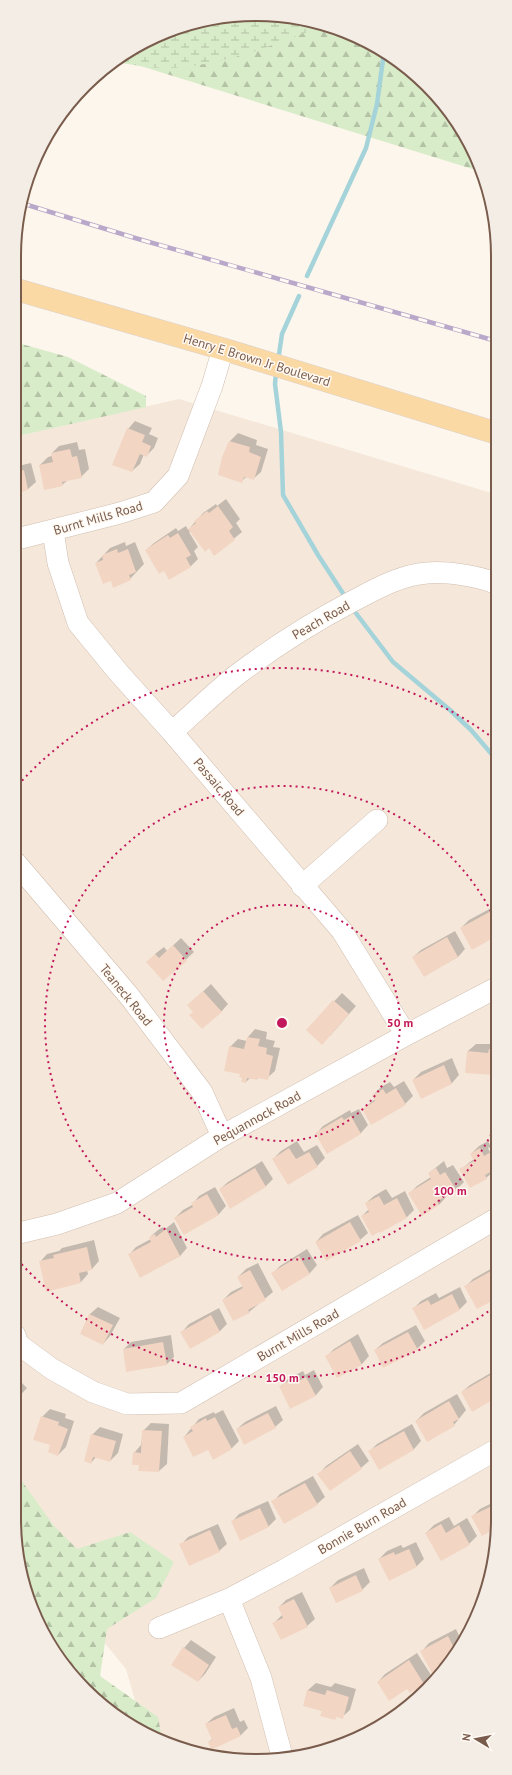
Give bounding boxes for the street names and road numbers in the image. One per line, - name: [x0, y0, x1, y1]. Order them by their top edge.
- street label: Henry E Brown Jr Boulevard: [181, 330, 333, 390]
- street label: Burnt Mills Road: [52, 497, 144, 539]
- street label: Peach Road: [289, 597, 353, 643]
- street label: Passaic Road: [190, 754, 248, 820]
- street label: Teaneck Road: [96, 961, 156, 1029]
- street label: Pequannock Road: [210, 1087, 304, 1149]
- street label: Burnt Mills Road: [254, 1305, 342, 1365]
- street label: Bonnie Burn Road: [315, 1494, 409, 1558]

